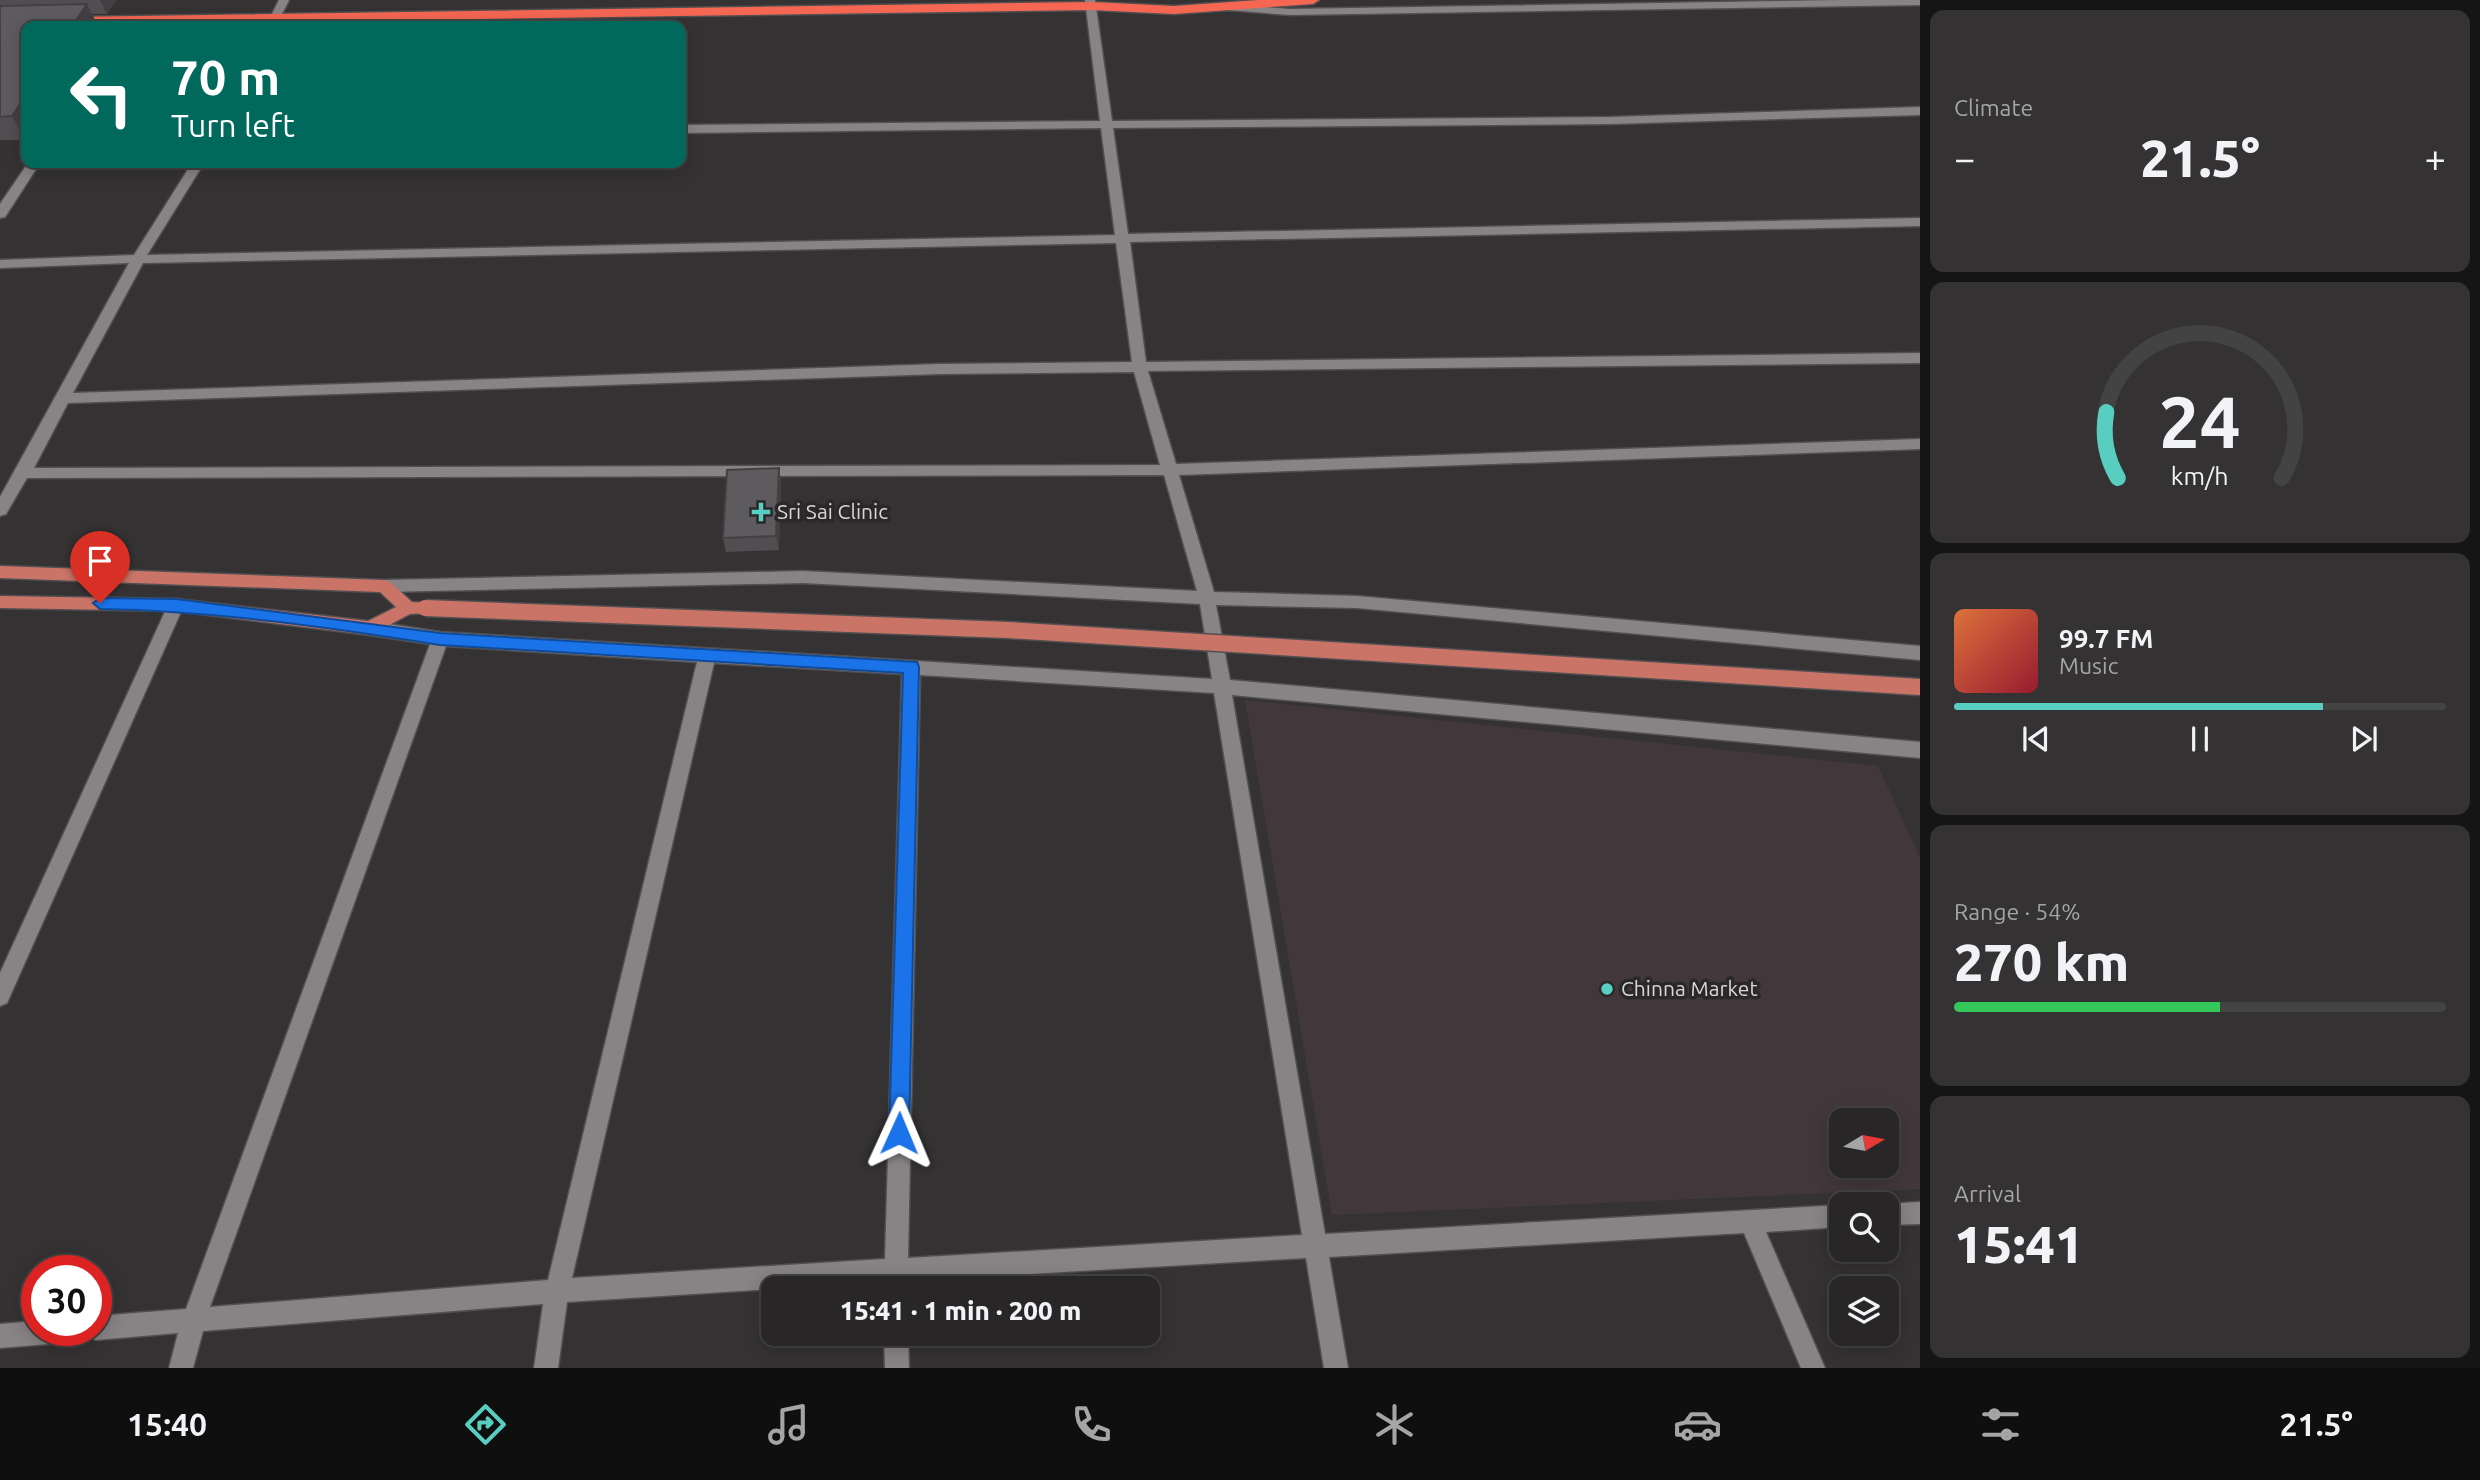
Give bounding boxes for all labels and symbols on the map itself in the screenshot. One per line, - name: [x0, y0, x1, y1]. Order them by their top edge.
- place label: Sri Sai Clinic: [777, 499, 888, 523]
- marker: Sri Sai Clinic: [751, 502, 771, 522]
- pin: [70, 531, 130, 603]
- place label: Chinna Market: [1621, 976, 1758, 1000]
- marker: Chinna Market: [1599, 981, 1615, 997]
- position arrow: [862, 1096, 936, 1170]
- north arrow: [1829, 1108, 1899, 1178]
- speed limit sign: 30: [21, 1255, 112, 1346]

